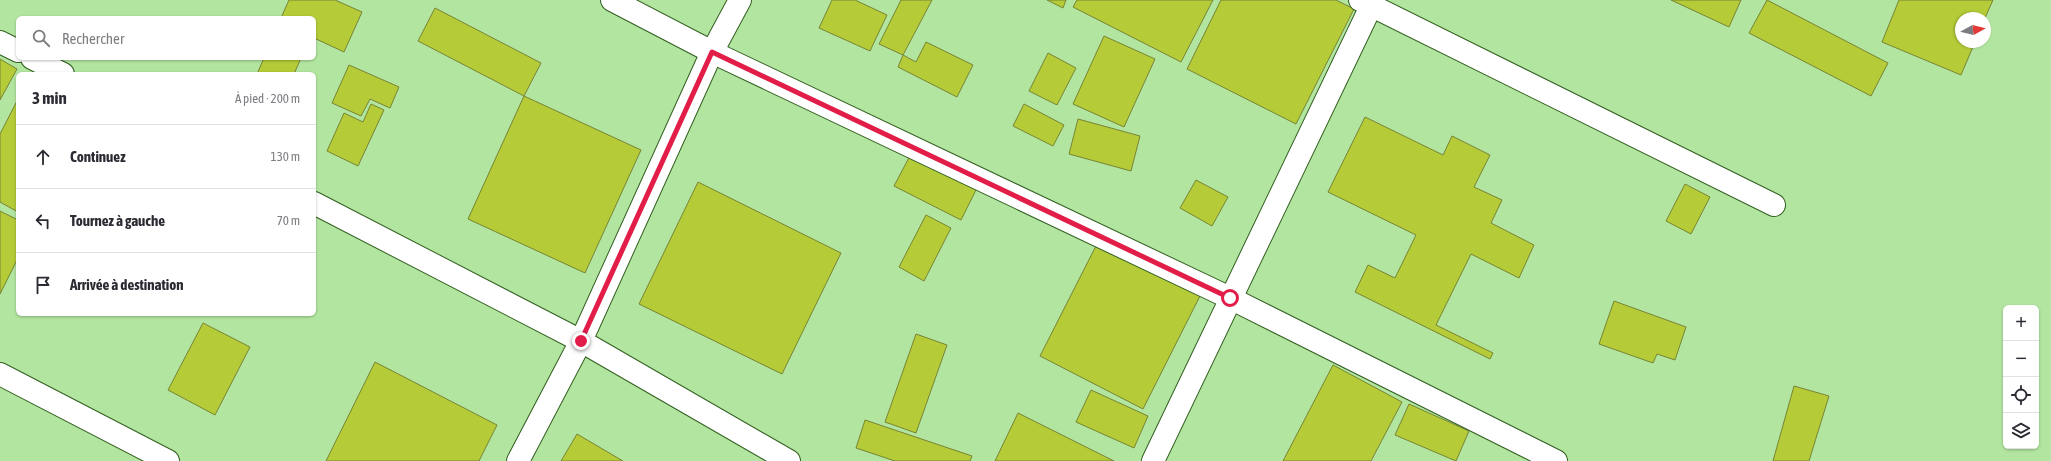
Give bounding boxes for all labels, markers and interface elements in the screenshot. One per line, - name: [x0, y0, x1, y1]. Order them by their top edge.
- north arrow: [1955, 12, 1991, 48]
- search box: [16, 16, 316, 60]
- icon: search: [30, 27, 52, 49]
- text: Rechercher: [62, 30, 124, 47]
- text: 3 min: [32, 88, 67, 108]
- text: À pied · 200 m: [235, 91, 300, 106]
- icon: ahead: [32, 146, 54, 168]
- text: Continuez: [70, 148, 126, 165]
- text: 130 m: [271, 149, 300, 164]
- icon: left: [32, 210, 54, 232]
- text: Tournez à gauche: [70, 212, 165, 229]
- text: 70 m: [277, 213, 300, 228]
- icon: arrive: [32, 274, 54, 296]
- text: Arrivée à destination: [70, 276, 184, 293]
- route start: [1221, 289, 1239, 307]
- map controls: [2003, 305, 2039, 449]
- button: +: [2003, 305, 2039, 341]
- route end: [572, 332, 590, 350]
- button: −: [2003, 341, 2039, 377]
- button: locate: [2003, 377, 2039, 413]
- button: layers: [2003, 413, 2039, 449]

